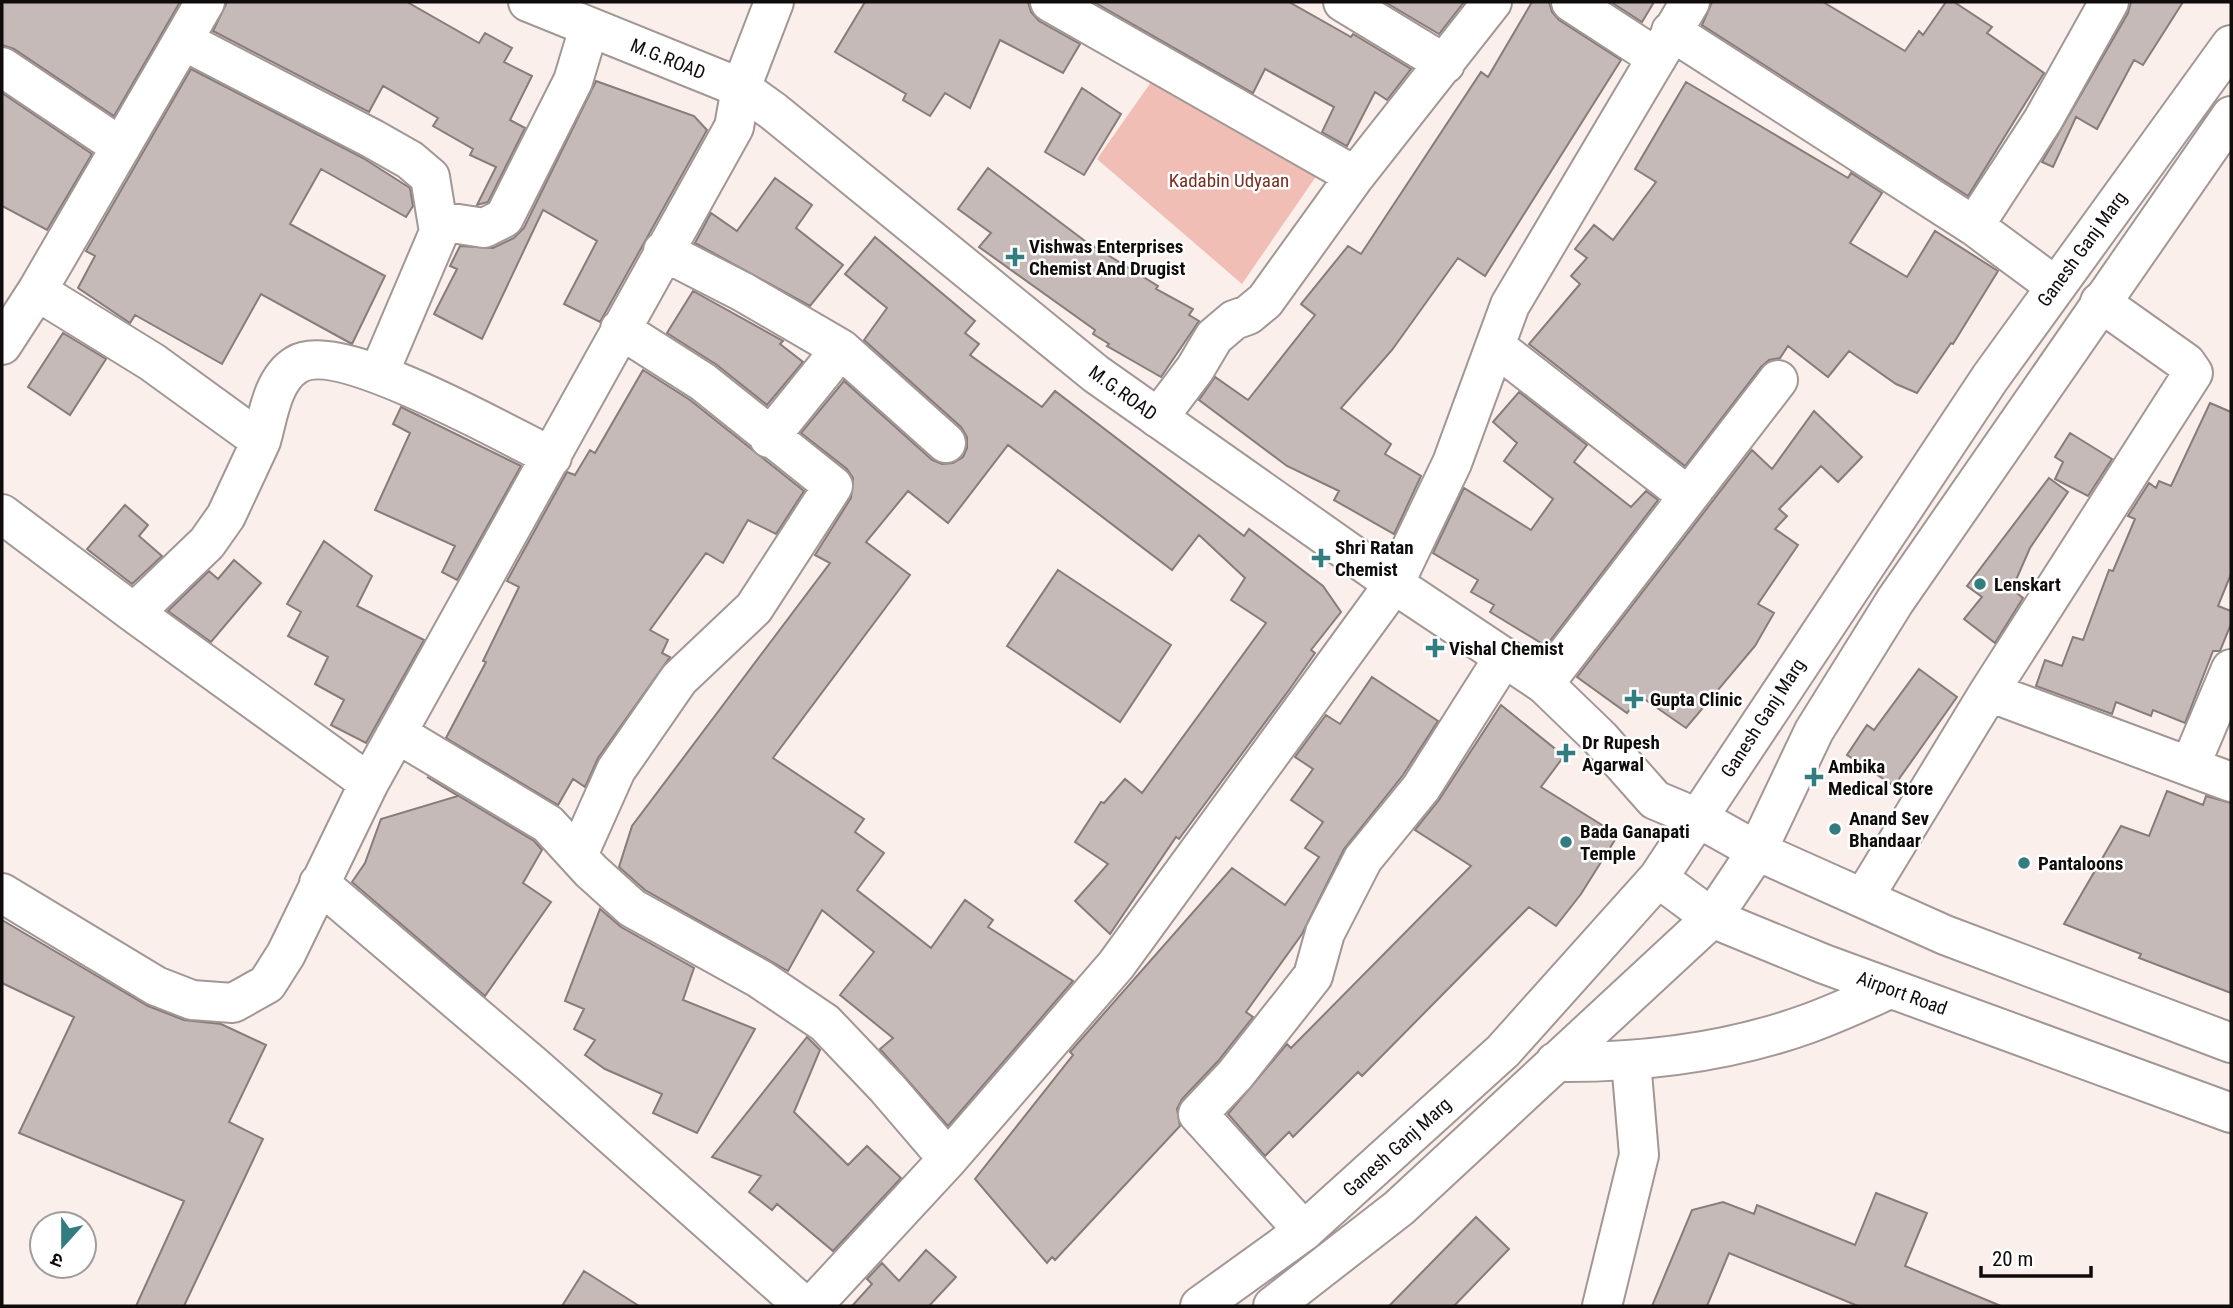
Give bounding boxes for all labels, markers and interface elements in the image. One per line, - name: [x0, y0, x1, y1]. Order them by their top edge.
- street label: M.G.ROAD: [627, 34, 709, 84]
- park label: Kadabin Udyaan: [1169, 169, 1289, 192]
- street label: Ganesh Ganj Marg: [2032, 187, 2132, 311]
- place label: Vishwas Enterprises Chemist And Drugist: [1029, 235, 1185, 280]
- marker: Vishwas Enterprises Chemist And Drugist: [1007, 249, 1023, 265]
- street label: M.G.ROAD: [1084, 361, 1162, 425]
- place label: Shri Ratan Chemist: [1335, 536, 1414, 581]
- marker: Shri Ratan Chemist: [1313, 550, 1329, 566]
- place label: Lenskart: [1994, 573, 2061, 596]
- marker: Lenskart: [1972, 576, 1988, 592]
- place label: Vishal Chemist: [1449, 637, 1564, 660]
- marker: Vishal Chemist: [1427, 640, 1443, 656]
- street label: Ganesh Ganj Marg: [1716, 654, 1810, 782]
- place label: Gupta Clinic: [1650, 688, 1743, 711]
- marker: Gupta Clinic: [1624, 689, 1644, 709]
- place label: Dr Rupesh Agarwal: [1582, 731, 1660, 776]
- marker: Dr Rupesh Agarwal: [1556, 743, 1576, 763]
- place label: Ambika Medical Store: [1828, 755, 1933, 800]
- marker: Ambika Medical Store: [1806, 769, 1822, 785]
- place label: Anand Sev Bhandaar: [1849, 807, 1930, 852]
- place label: Bada Ganapati Temple: [1580, 820, 1690, 865]
- marker: Anand Sev Bhandaar: [1827, 821, 1843, 837]
- marker: Bada Ganapati Temple: [1558, 834, 1574, 850]
- place label: Pantaloons: [2038, 852, 2123, 875]
- marker: Pantaloons: [2016, 855, 2032, 871]
- street label: Airport Road: [1854, 966, 1950, 1020]
- street label: Ganesh Ganj Marg: [1338, 1093, 1456, 1201]
- north arrow: [28, 1210, 98, 1280]
- scale bar: [1981, 1234, 2091, 1278]
- text: उ: [47, 1247, 66, 1273]
- text: 20 m: [1992, 1247, 2033, 1271]

